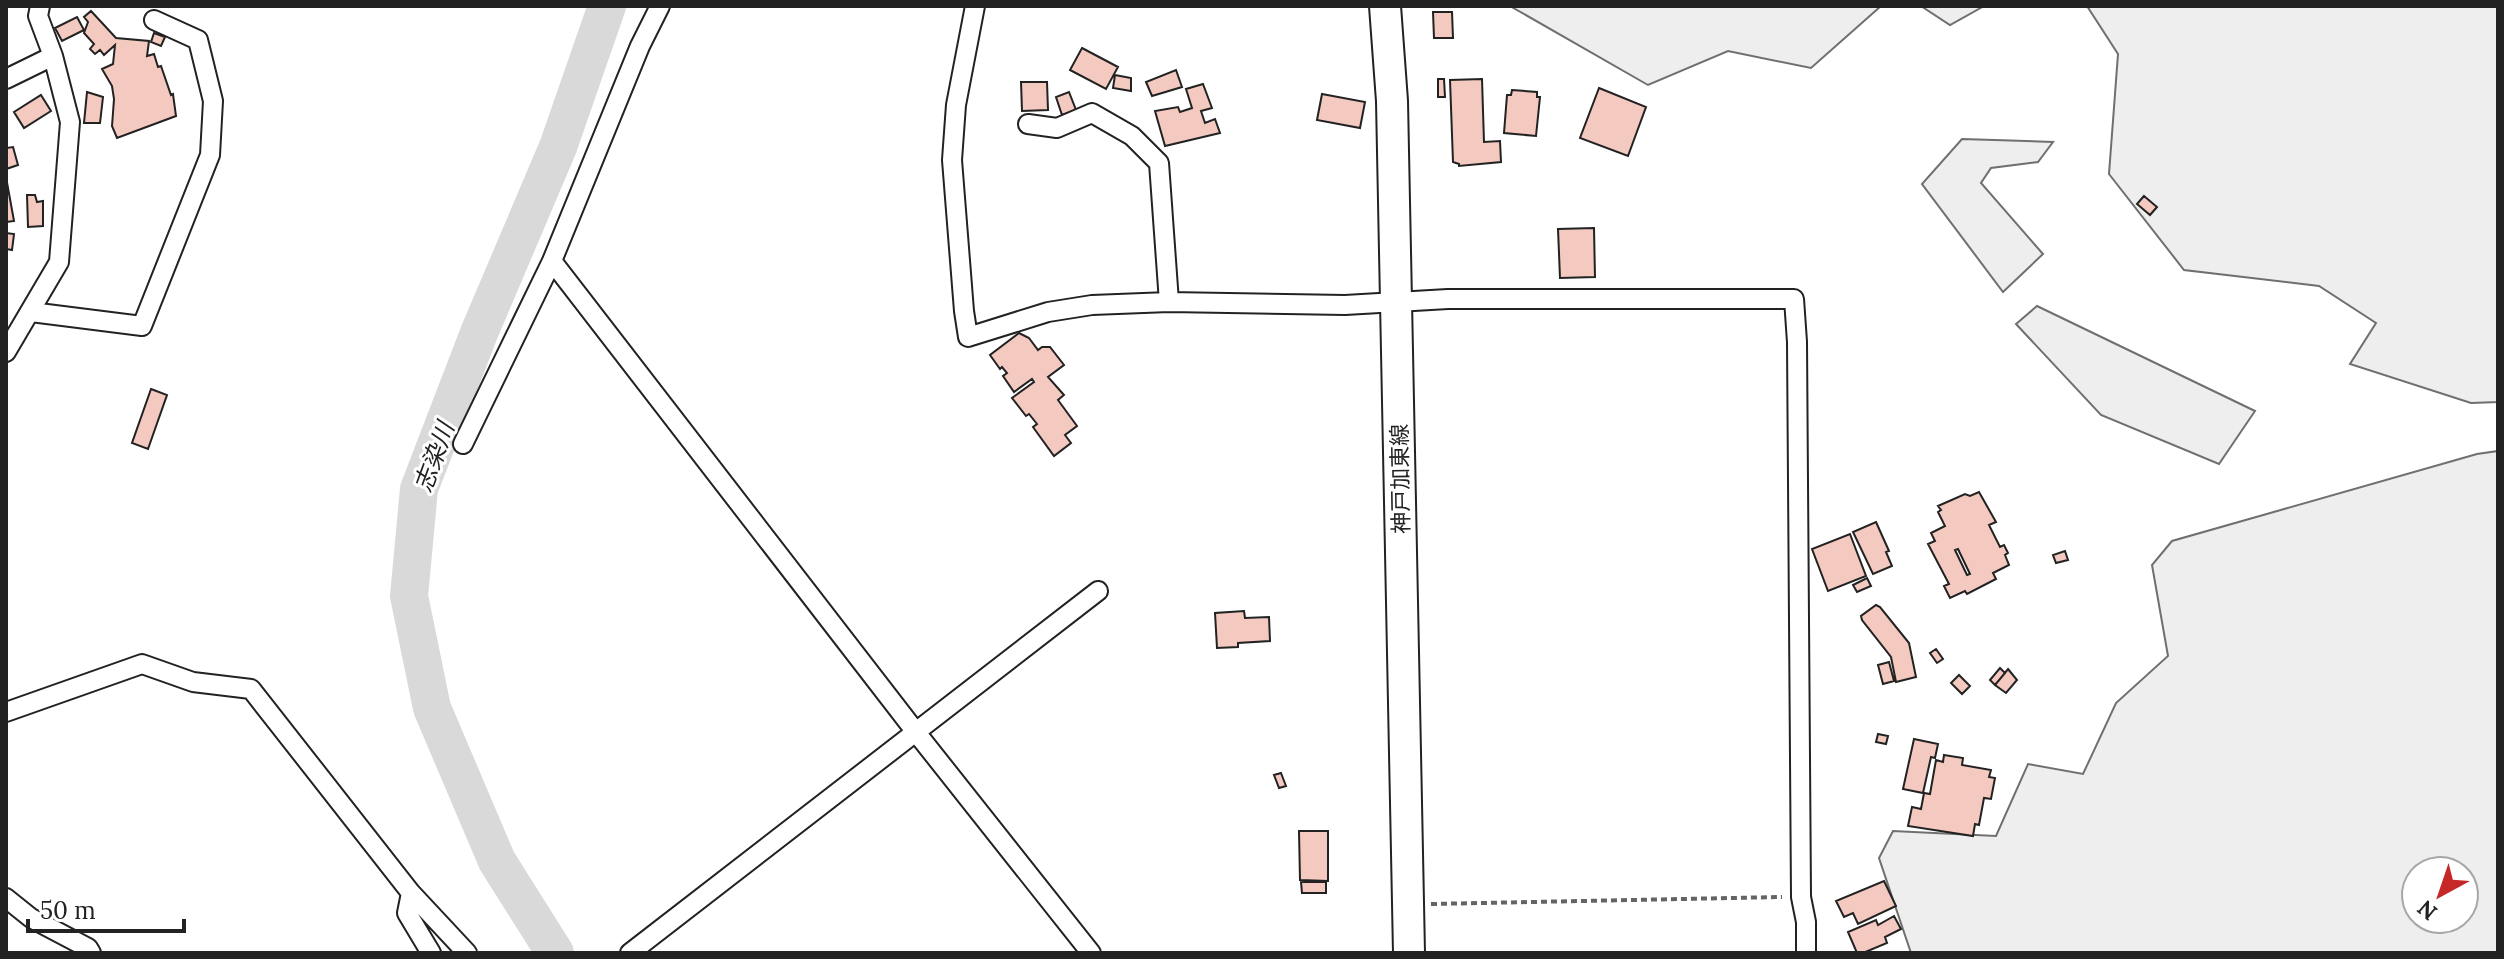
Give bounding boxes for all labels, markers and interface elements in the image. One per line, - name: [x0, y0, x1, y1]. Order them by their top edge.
- water label: 志染川: [407, 415, 462, 496]
- street label: 神戸加東線: [1385, 424, 1415, 534]
- north arrow: [2400, 855, 2480, 935]
- scale bar: [28, 883, 184, 933]
- text: N: [2412, 894, 2443, 927]
- text: 50 m: [40, 895, 96, 926]

